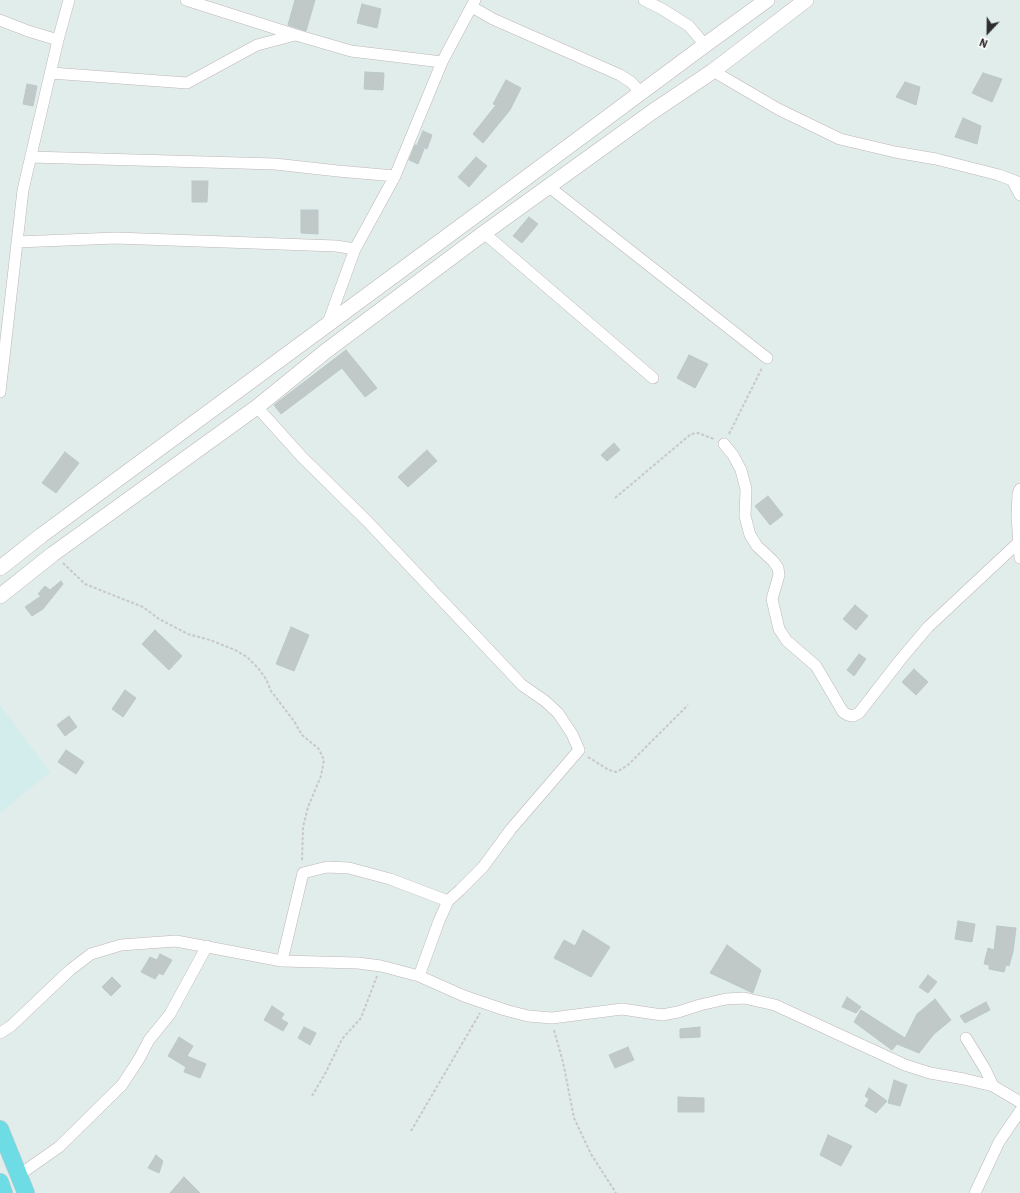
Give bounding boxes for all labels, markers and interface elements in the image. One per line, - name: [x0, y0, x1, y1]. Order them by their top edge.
- north arrow: [968, 12, 1008, 52]
- text: N: [977, 35, 990, 51]

